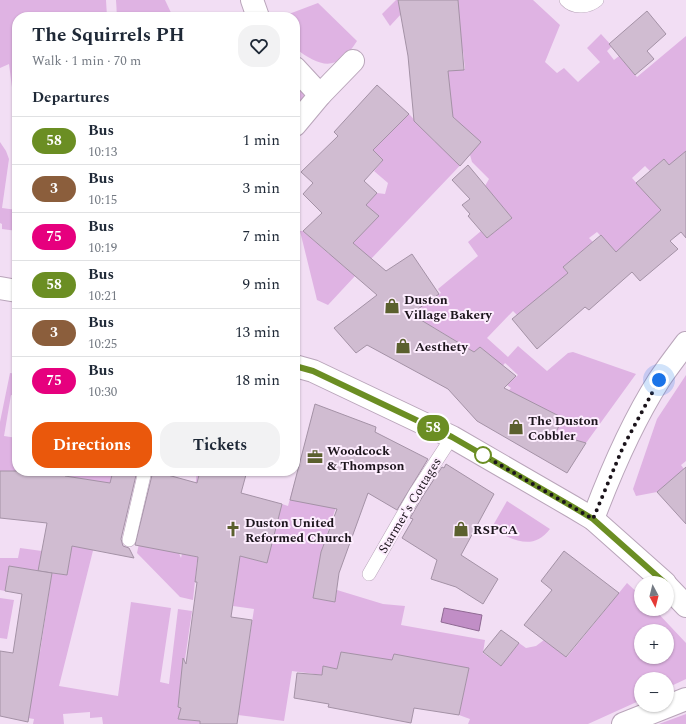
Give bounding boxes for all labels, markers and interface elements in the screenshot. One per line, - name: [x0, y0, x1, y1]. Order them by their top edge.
- text: The Squirrels PH: [32, 21, 185, 50]
- button: heart: [238, 25, 280, 67]
- text: Walk · 1 min · 70 m: [32, 51, 141, 71]
- text: Departures: [32, 86, 110, 109]
- text: Bus: [88, 119, 114, 142]
- text: 1 min: [242, 129, 280, 152]
- text: 58: [46, 130, 62, 151]
- text: 10:13: [88, 142, 117, 162]
- text: Bus: [88, 167, 114, 190]
- text: 3 min: [242, 177, 280, 200]
- text: 3: [50, 178, 58, 199]
- text: 10:15: [88, 190, 117, 210]
- text: Bus: [88, 215, 114, 238]
- text: 7 min: [242, 225, 280, 248]
- text: 75: [46, 226, 62, 247]
- text: 10:19: [88, 238, 117, 258]
- text: Bus: [88, 263, 114, 286]
- text: 9 min: [242, 273, 280, 296]
- text: 58: [46, 274, 62, 295]
- text: 10:21: [88, 286, 117, 306]
- place label: Duston Village Bakery: [404, 290, 493, 325]
- shop icon: Duston Village Bakery: [383, 297, 401, 315]
- text: Bus: [88, 311, 114, 334]
- text: 13 min: [235, 321, 280, 344]
- text: 3: [50, 322, 58, 343]
- text: 10:25: [88, 334, 117, 354]
- shop icon: Aesthety: [394, 337, 412, 355]
- place label: Aesthety: [415, 337, 468, 357]
- text: Bus: [88, 359, 114, 382]
- text: 18 min: [235, 369, 280, 392]
- text: 75: [46, 370, 62, 391]
- your location: [649, 370, 669, 390]
- text: 10:30: [88, 382, 117, 402]
- place label: The Duston Cobbler: [528, 411, 599, 446]
- line badge: 58: [415, 415, 451, 441]
- text: 58: [425, 417, 441, 438]
- shop icon: The Duston Cobbler: [507, 418, 525, 436]
- button: Directions: [32, 422, 152, 468]
- button: Tickets: [160, 422, 280, 468]
- place label: Woodcock & Thompson: [327, 441, 405, 476]
- unlabelled marker: [474, 446, 492, 464]
- office icon: Woodcock & Thompson: [306, 448, 324, 466]
- street label: Starmer's Cottages: [373, 454, 446, 557]
- place label: Duston United Reformed Church: [245, 513, 352, 548]
- church icon: Duston United Reformed Church: [224, 520, 242, 538]
- shop icon: RSPCA: [452, 520, 470, 538]
- place label: RSPCA: [473, 520, 518, 540]
- north arrow: [634, 576, 674, 616]
- map controls: [634, 576, 674, 712]
- button: +: [634, 624, 674, 664]
- button: −: [634, 672, 674, 712]

